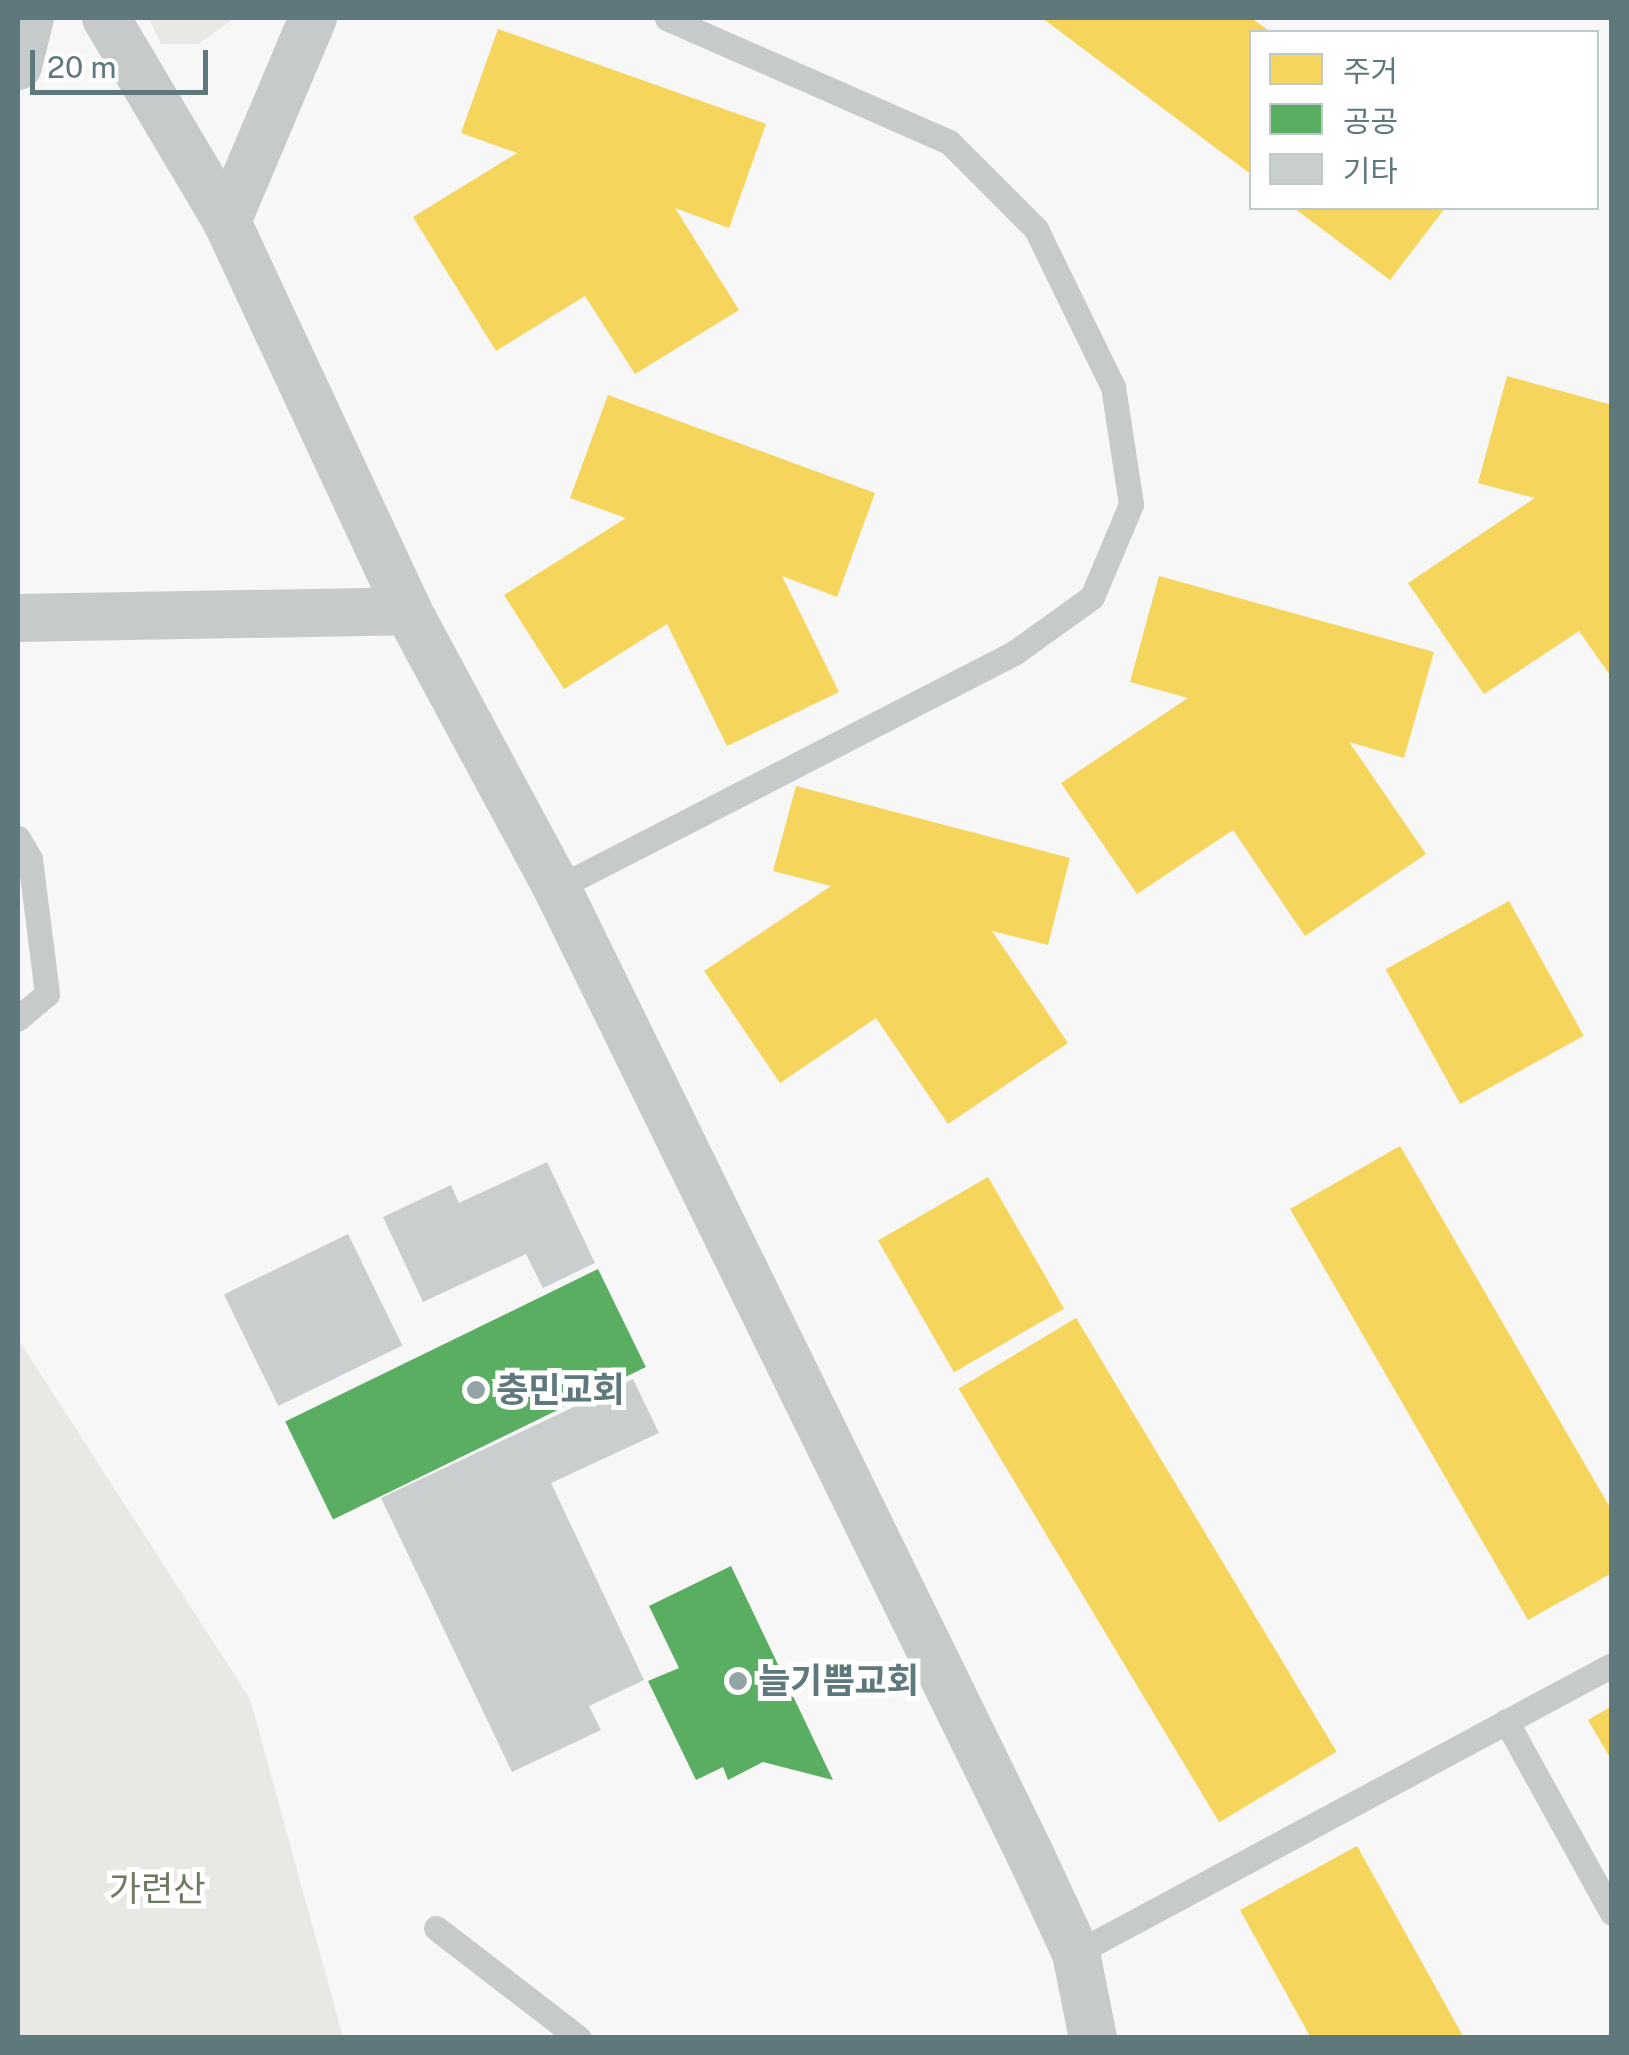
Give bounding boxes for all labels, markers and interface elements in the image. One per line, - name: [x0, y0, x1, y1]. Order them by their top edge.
- scale bar: [35, 30, 212, 92]
- legend: [1249, 30, 1599, 210]
- text: 20 m: [47, 49, 116, 85]
- text: 주거: [1343, 53, 1398, 89]
- text: 공공: [1343, 103, 1398, 139]
- text: 기타: [1343, 153, 1398, 189]
- place label: 충민교회: [496, 1369, 625, 1411]
- marker: 충민교회: [465, 1379, 487, 1401]
- place label: 늘기쁨교회: [758, 1660, 919, 1702]
- marker: 늘기쁨교회: [727, 1670, 749, 1692]
- park label: 가련산: [109, 1868, 205, 1910]

